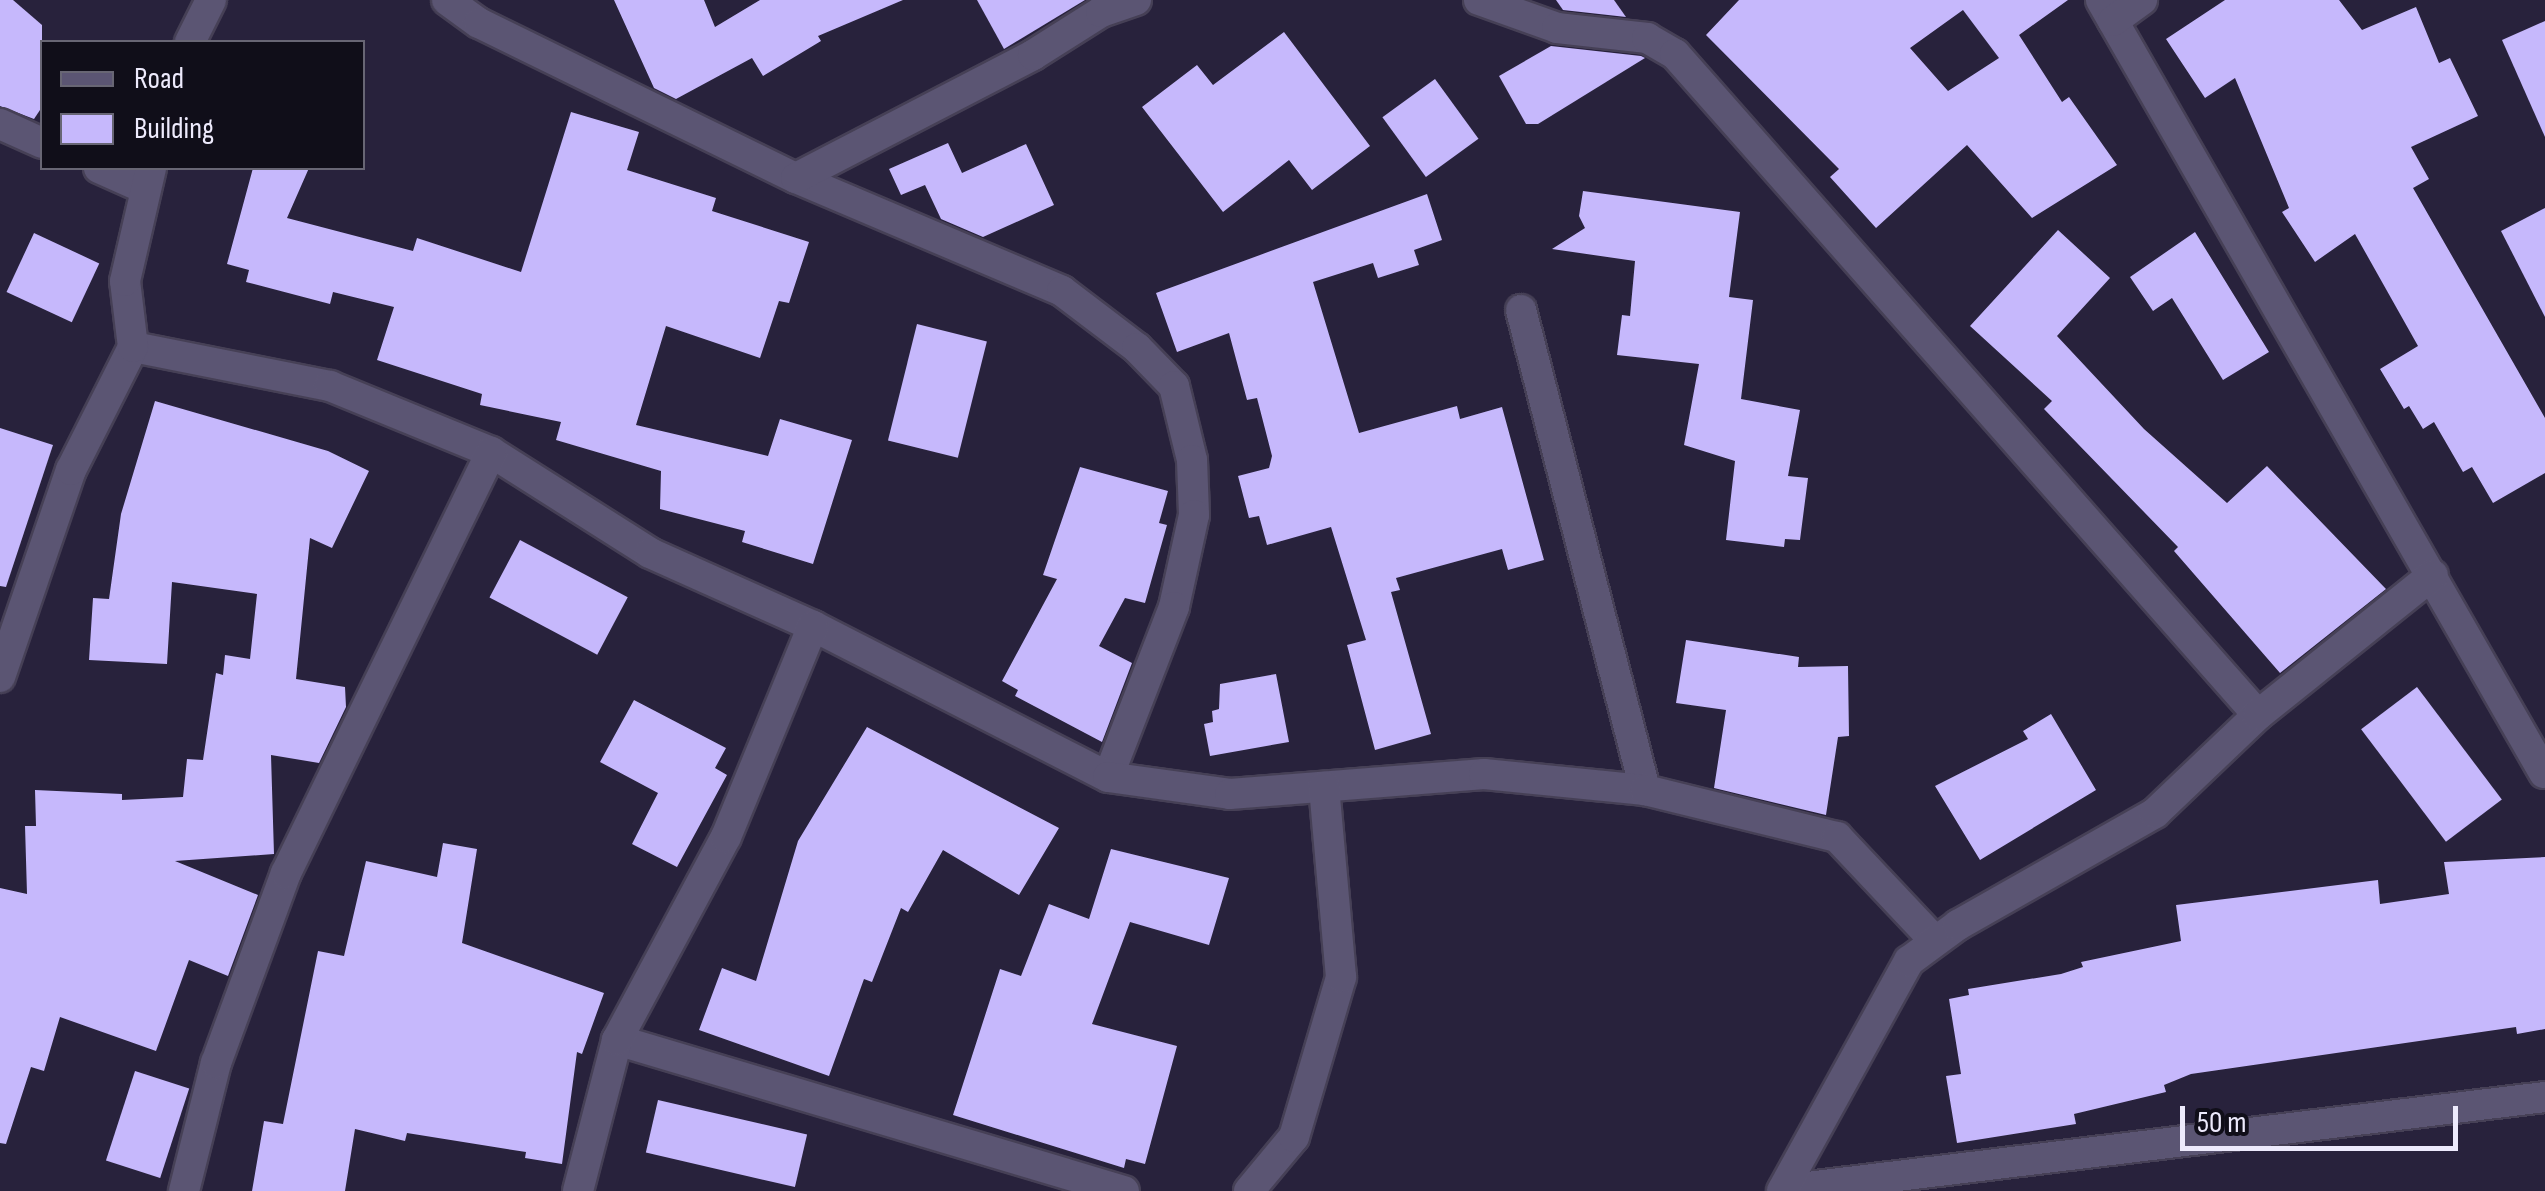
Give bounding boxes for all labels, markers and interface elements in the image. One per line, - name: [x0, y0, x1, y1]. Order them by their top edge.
- legend: [40, 40, 365, 170]
- text: Road: [134, 61, 184, 97]
- text: Building: [134, 111, 214, 147]
- scale bar: [2185, 1086, 2462, 1148]
- text: 50 m: [2197, 1105, 2246, 1141]

